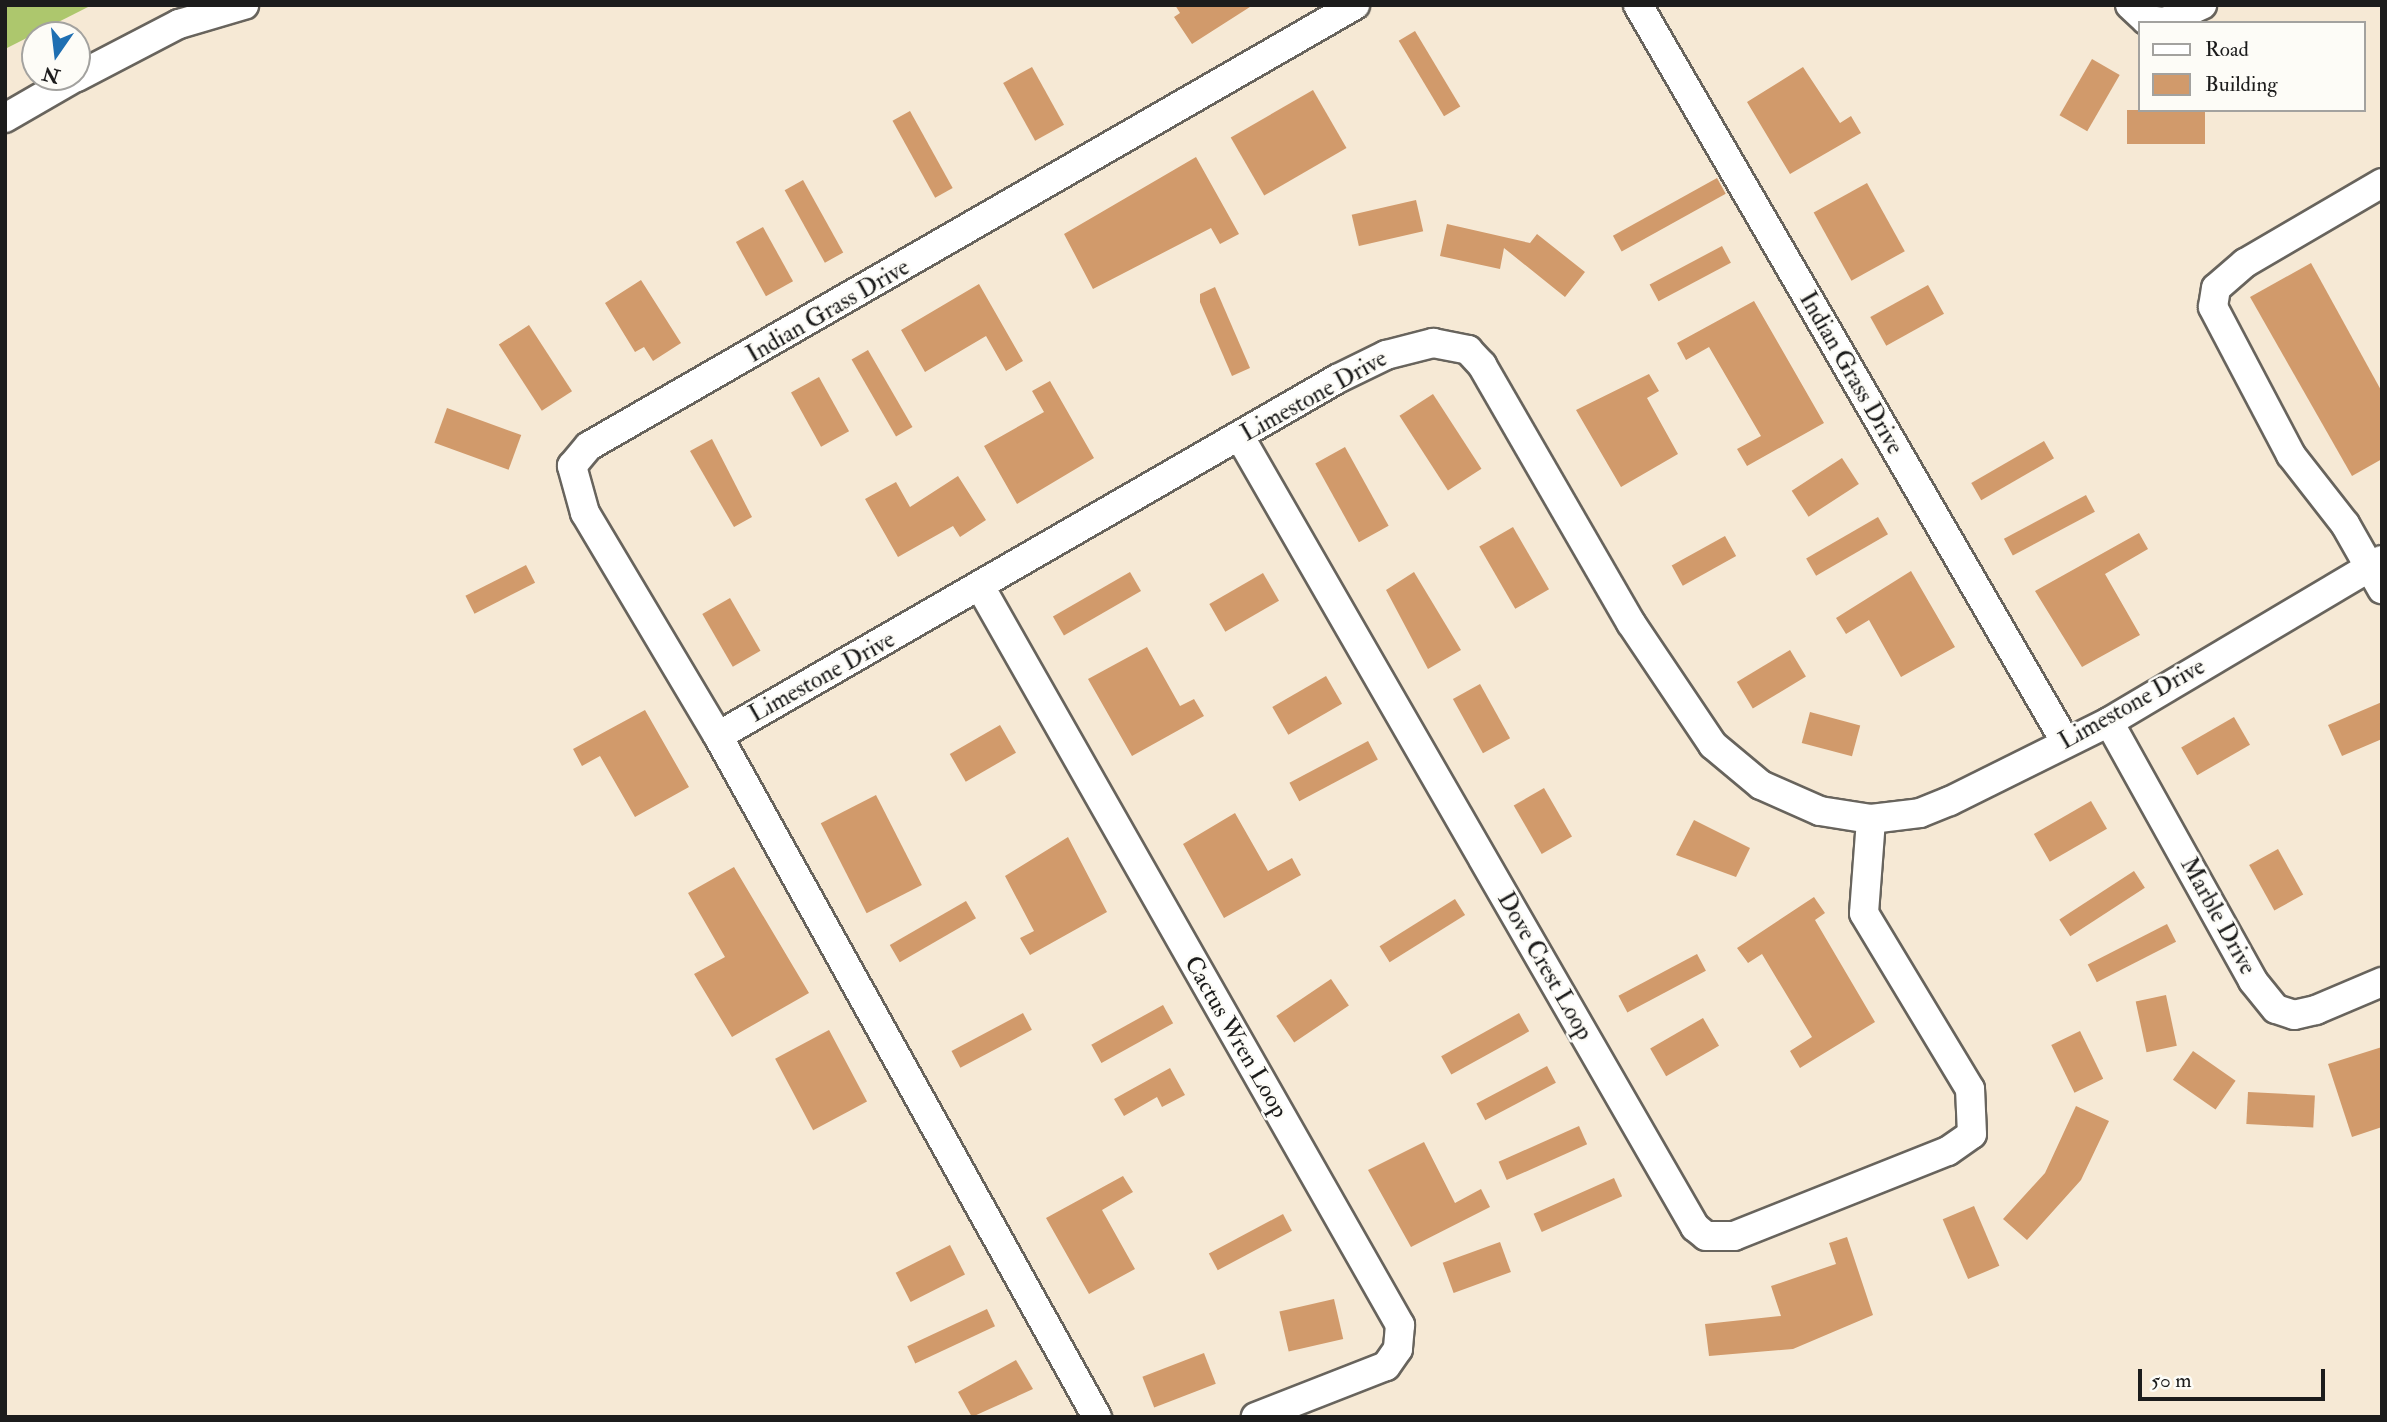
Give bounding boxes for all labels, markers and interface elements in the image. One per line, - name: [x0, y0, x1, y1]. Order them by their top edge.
- north arrow: [21, 21, 91, 91]
- legend: [2138, 21, 2366, 112]
- text: Road: [2205, 36, 2249, 63]
- text: N: [40, 61, 63, 88]
- text: Building: [2205, 71, 2278, 98]
- street label: Indian Grass Drive: [742, 253, 914, 369]
- street label: Indian Grass Drive: [1793, 287, 1909, 459]
- street label: Limestone Drive: [1236, 344, 1392, 448]
- street label: Limestone Drive: [744, 625, 900, 729]
- street label: Limestone Drive: [2054, 652, 2210, 756]
- street label: Marble Drive: [2174, 852, 2262, 980]
- street label: Dove Crest Loop: [1491, 887, 1599, 1045]
- street label: Cactus Wren Loop: [1178, 951, 1294, 1123]
- scale bar: [2142, 1356, 2329, 1400]
- text: 50 m: [2151, 1367, 2192, 1394]

